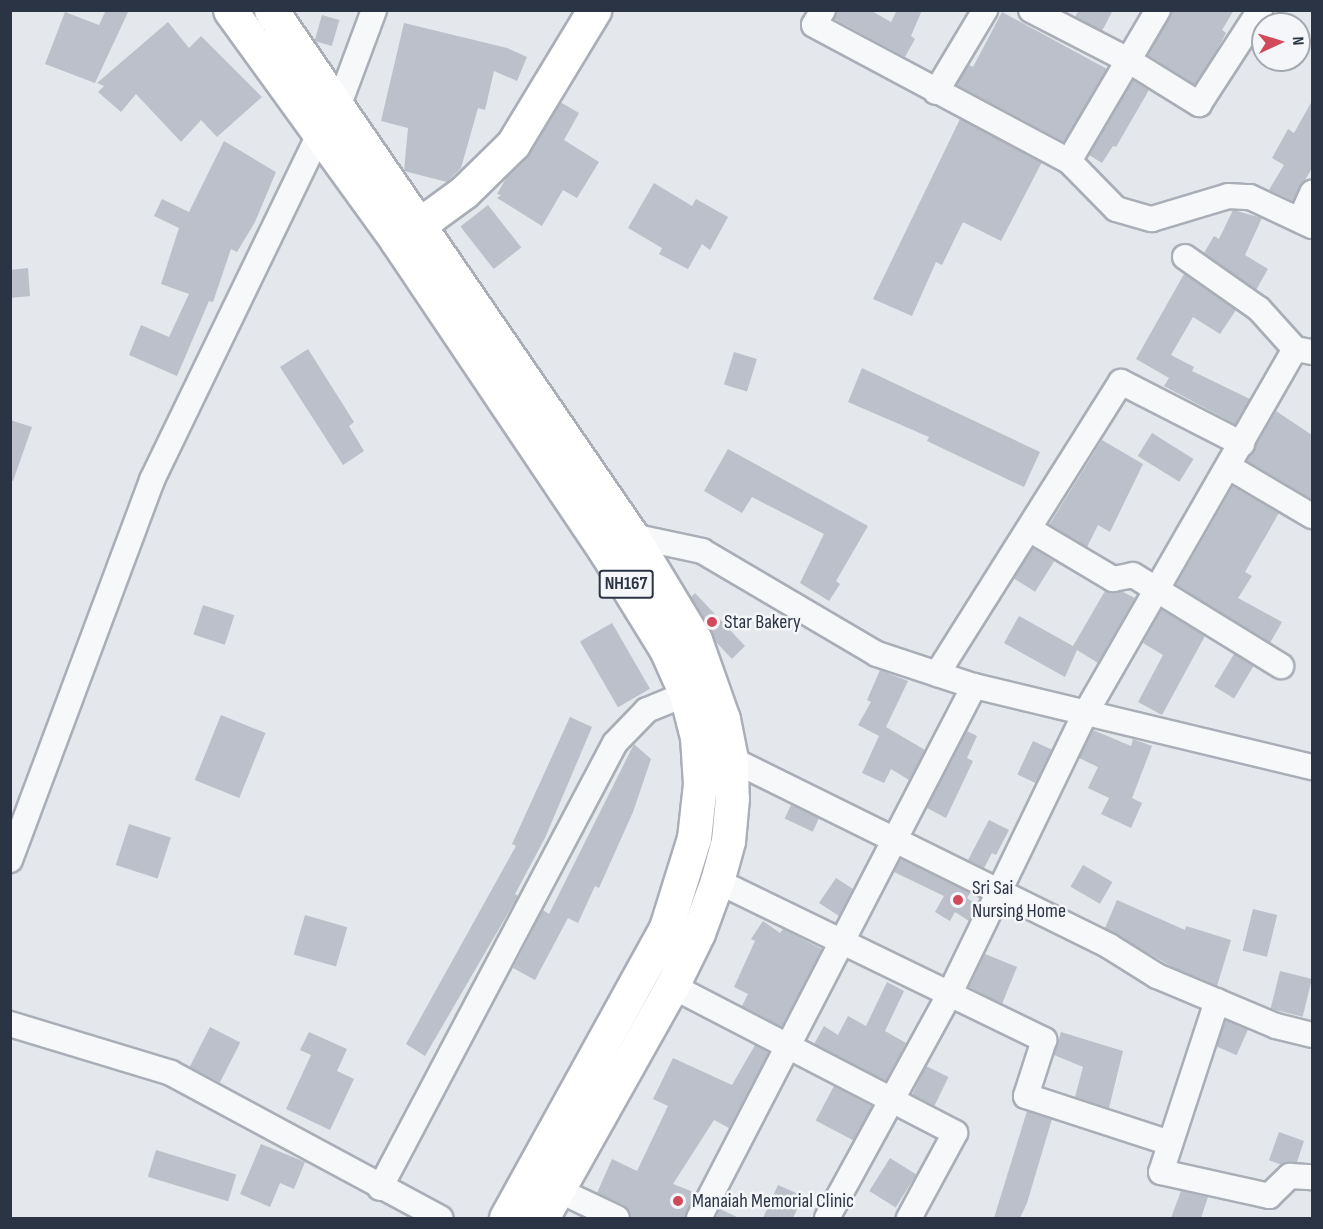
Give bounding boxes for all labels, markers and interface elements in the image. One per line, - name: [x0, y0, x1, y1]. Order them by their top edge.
- north arrow: [1251, 12, 1311, 72]
- text: N: [1288, 36, 1307, 46]
- road number: NH167: [598, 569, 654, 599]
- place label: Star Bakery: [724, 610, 801, 634]
- marker: Star Bakery: [705, 615, 719, 629]
- place label: Sri Sai Nursing Home: [972, 876, 1066, 923]
- marker: Sri Sai Nursing Home: [949, 891, 967, 909]
- place label: Manaiah Memorial Clinic: [692, 1189, 854, 1213]
- marker: Manaiah Memorial Clinic: [669, 1192, 687, 1210]

